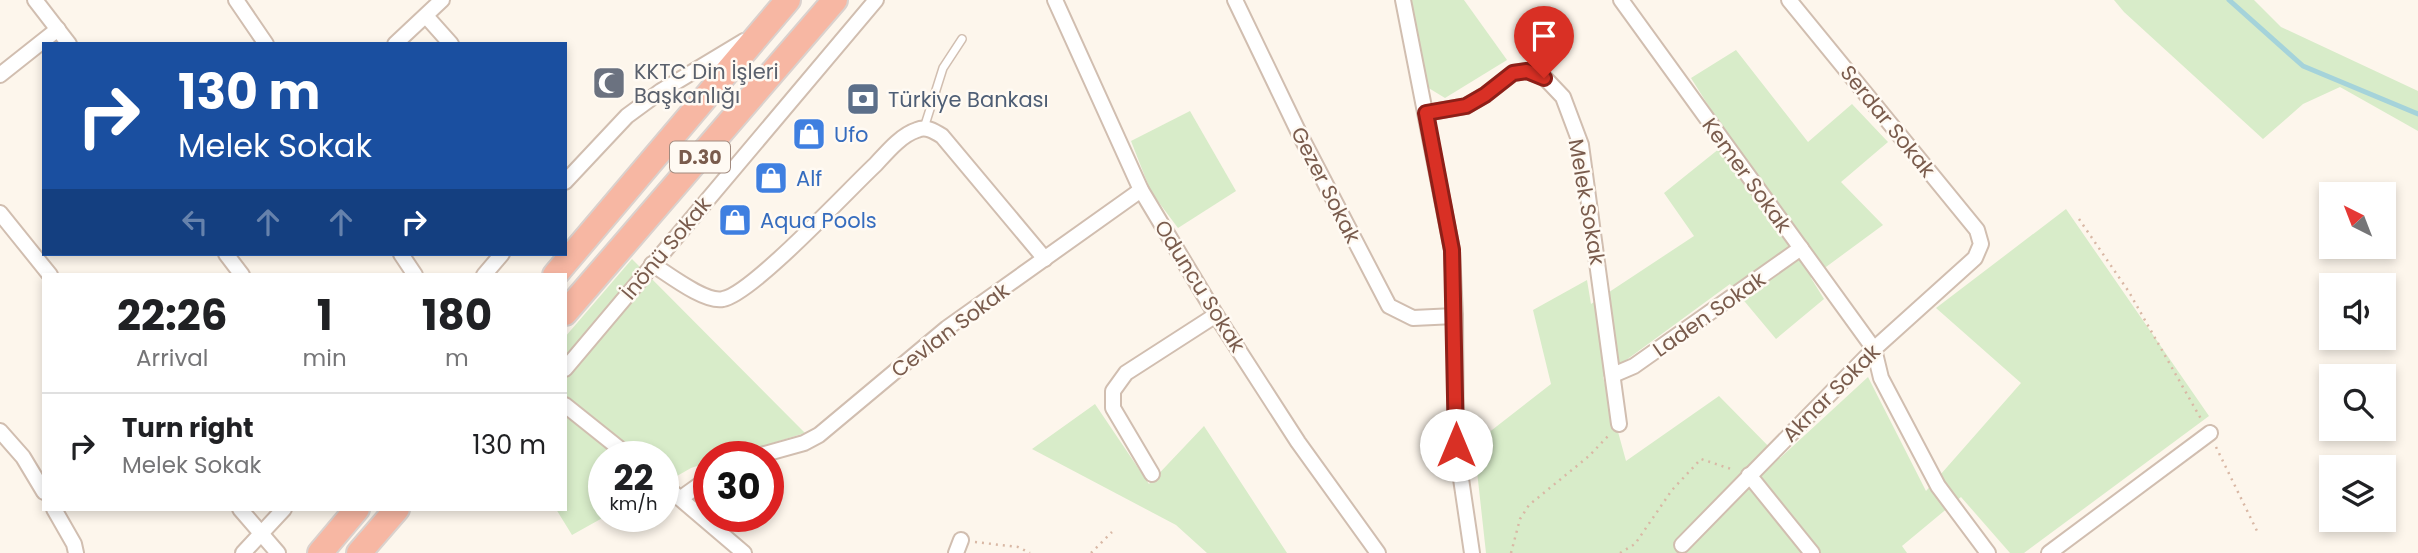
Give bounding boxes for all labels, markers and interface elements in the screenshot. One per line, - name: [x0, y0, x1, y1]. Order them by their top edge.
- pin: [1514, 6, 1574, 78]
- icon: arrive: [1525, 17, 1563, 55]
- place label: KKTC Din İşleri Başkanlığı: [634, 57, 779, 110]
- text: 130 m: [178, 58, 320, 126]
- street label: Serdar Sokak: [1834, 59, 1942, 183]
- mosque icon: KKTC Din İşleri Başkanlığı: [590, 64, 628, 102]
- icon: right: [63, 70, 154, 161]
- bank icon: Türkiye Bankası: [844, 80, 882, 118]
- place label: Türkiye Bankası: [888, 85, 1049, 114]
- street label: Kemer Sokak: [1696, 112, 1799, 238]
- shop icon: Ufo: [790, 115, 828, 153]
- place label: Ufo: [834, 120, 869, 149]
- street label: Gezer Sokak: [1284, 122, 1368, 248]
- text: Melek Sokak: [178, 123, 372, 168]
- street label: Melek Sokak: [1562, 137, 1612, 267]
- road number: D.30: [670, 141, 730, 172]
- shop icon: Alf: [752, 159, 790, 197]
- place label: Alf: [796, 164, 822, 193]
- north arrow: [2319, 182, 2396, 259]
- map controls: [2319, 182, 2396, 532]
- street label: İnönü Sokak: [614, 190, 718, 306]
- shop icon: Aqua Pools: [716, 201, 754, 239]
- icon: left: [176, 203, 214, 241]
- icon: ahead: [249, 203, 287, 241]
- icon: ahead: [322, 203, 360, 241]
- icon: right: [395, 203, 433, 241]
- place label: Aqua Pools: [760, 206, 877, 235]
- street label: Oduncu Sokak: [1148, 214, 1252, 358]
- street label: Laden Sokak: [1647, 264, 1771, 363]
- button: sound: [2319, 273, 2396, 350]
- street label: Cevlan Sokak: [885, 276, 1015, 384]
- text: 22:26: [117, 286, 228, 345]
- text: 1: [317, 286, 333, 345]
- text: 180: [422, 286, 492, 345]
- street label: Aknar Sokak: [1776, 337, 1887, 448]
- text: Arrival: [136, 342, 209, 374]
- text: min: [303, 342, 347, 374]
- text: m: [445, 342, 469, 374]
- button: search: [2319, 364, 2396, 441]
- position arrow: [1419, 408, 1493, 482]
- text: Turn right: [122, 410, 254, 446]
- icon: right: [63, 427, 101, 465]
- text: 130 m: [472, 427, 546, 463]
- speed limit sign: 30: [693, 441, 784, 532]
- text: Melek Sokak: [122, 449, 261, 481]
- text: 22: [614, 453, 653, 502]
- button: layers: [2319, 455, 2396, 532]
- text: km/h: [610, 491, 657, 516]

